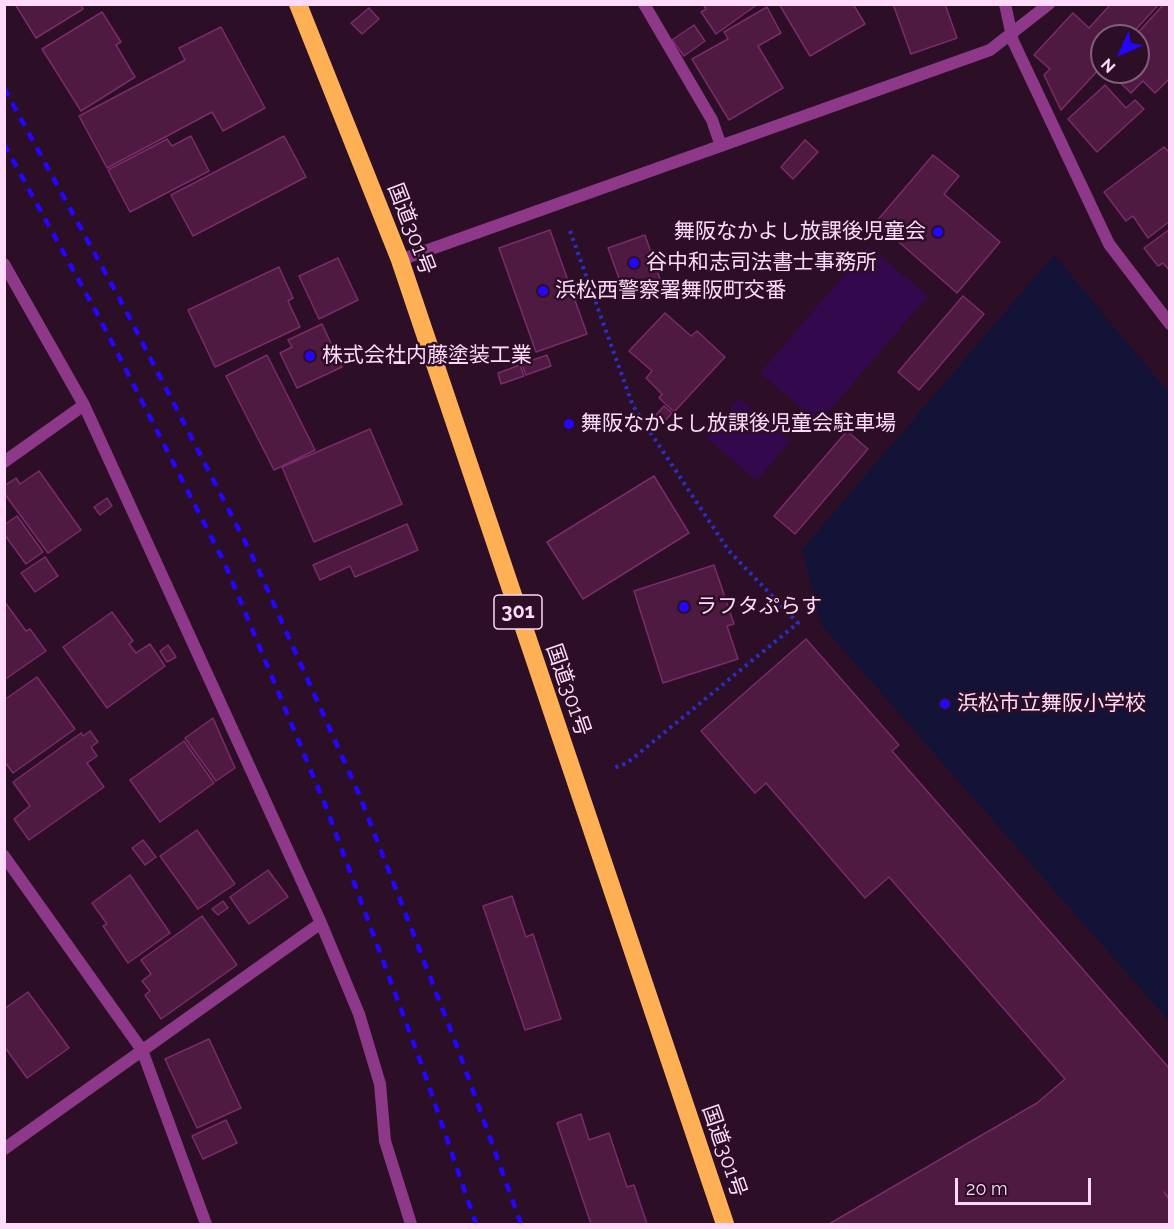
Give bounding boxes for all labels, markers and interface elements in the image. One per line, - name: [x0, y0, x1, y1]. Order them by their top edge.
- north arrow: [1090, 24, 1150, 84]
- text: N: [1097, 55, 1119, 77]
- street label: 国道301号: [382, 180, 440, 278]
- place label: 舞阪なかよし放課後児童会: [674, 219, 926, 245]
- marker: 舞阪なかよし放課後児童会: [931, 225, 945, 239]
- place label: 谷中和志司法書士事務所: [646, 250, 877, 276]
- marker: 谷中和志司法書士事務所: [627, 256, 641, 270]
- place label: 浜松西警察署舞阪町交番: [555, 278, 786, 304]
- marker: 浜松西警察署舞阪町交番: [536, 284, 550, 298]
- place label: 株式会社内藤塗装工業: [322, 343, 532, 369]
- marker: 株式会社内藤塗装工業: [303, 349, 317, 363]
- place label: 舞阪なかよし放課後児童会駐車場: [581, 411, 896, 437]
- marker: 舞阪なかよし放課後児童会駐車場: [562, 417, 576, 431]
- place label: ラフタぷらす: [696, 594, 822, 620]
- road number: 301: [494, 595, 542, 629]
- marker: ラフタぷらす: [677, 600, 691, 614]
- street label: 国道301号: [540, 640, 596, 740]
- place label: 浜松市立舞阪小学校: [957, 691, 1146, 717]
- marker: 浜松市立舞阪小学校: [938, 697, 952, 711]
- street label: 国道301号: [696, 1101, 752, 1201]
- scale bar: [958, 1166, 1094, 1204]
- text: 20 m: [966, 1178, 1008, 1199]

